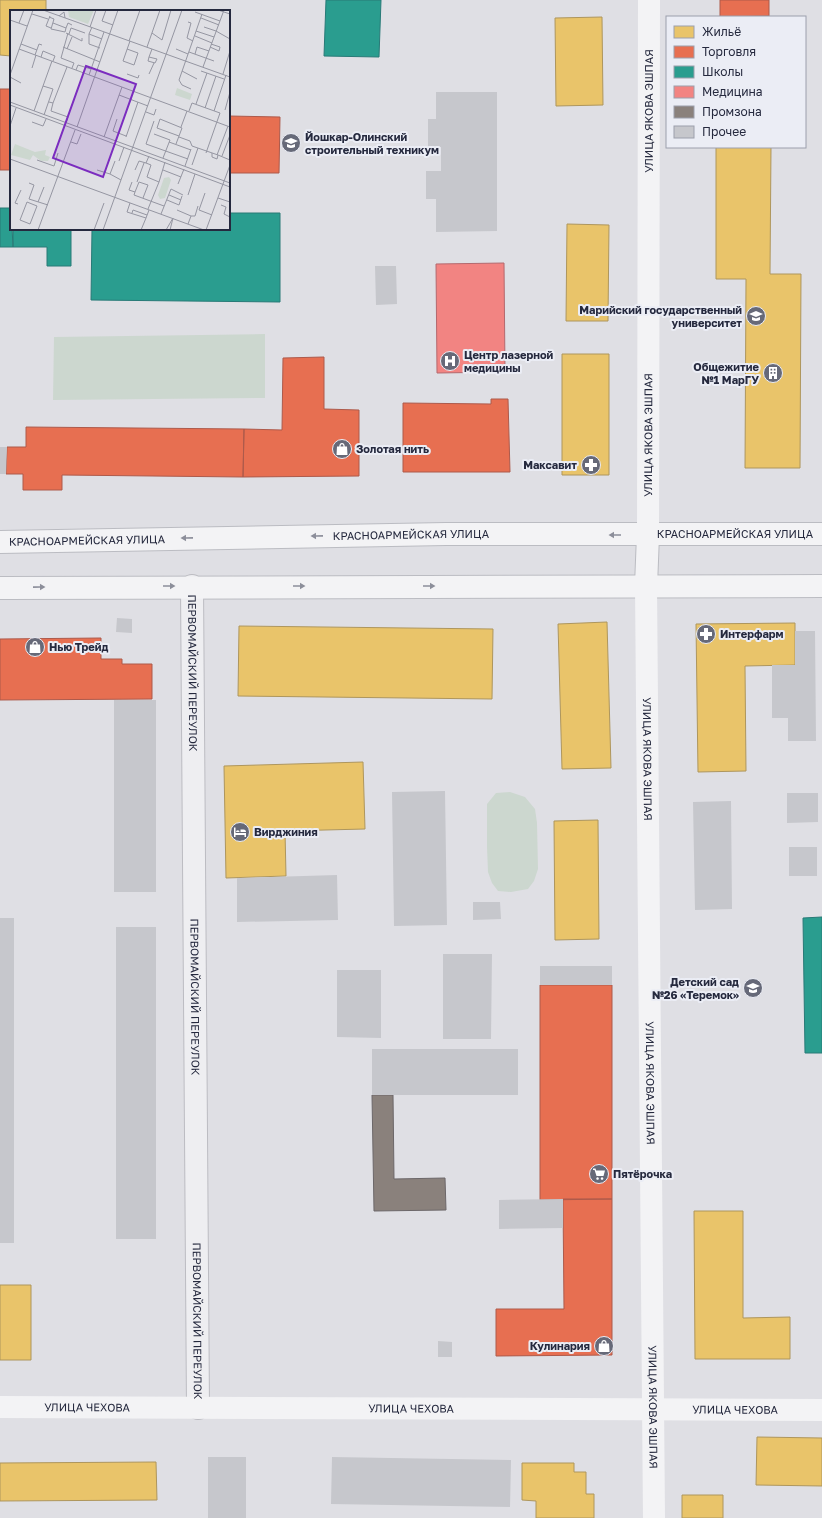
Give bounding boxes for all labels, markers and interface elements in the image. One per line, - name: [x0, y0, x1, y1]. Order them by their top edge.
- inset map: [10, 10, 230, 230]
- legend: [666, 16, 806, 148]
- text: Жильё: [702, 24, 741, 39]
- text: Торговля: [702, 44, 756, 59]
- street label: УЛИЦА ЯКОВА ЭШПАЯ: [642, 49, 655, 173]
- text: Школы: [702, 64, 743, 79]
- text: Медицина: [702, 84, 763, 99]
- text: Промзона: [702, 104, 762, 119]
- text: Прочее: [702, 124, 746, 139]
- place label: Йошкар-Олинский строительный техникум: [305, 130, 439, 156]
- school or university icon: Йошкар-Олинский строительный техникум: [280, 132, 302, 154]
- place label: Марийский государственный университет: [579, 303, 742, 329]
- school or university icon: Марийский государственный университет: [745, 305, 767, 327]
- place label: Центр лазерной медицины: [464, 348, 554, 374]
- hospital icon: Центр лазерной медицины: [439, 350, 461, 372]
- place label: Общежитие №1 МарГУ: [693, 360, 760, 386]
- building icon: Общежитие №1 МарГУ: [762, 362, 784, 384]
- street label: УЛИЦА ЯКОВА ЭШПАЯ: [641, 373, 654, 497]
- shop icon: Золотая нить: [331, 438, 353, 460]
- place label: Золотая нить: [356, 442, 429, 455]
- pharmacy icon: Максавит: [580, 454, 602, 476]
- place label: Максавит: [523, 458, 577, 471]
- street label: КРАСНОАРМЕЙСКАЯ УЛИЦА: [333, 527, 490, 542]
- street label: КРАСНОАРМЕЙСКАЯ УЛИЦА: [657, 527, 814, 540]
- street label: КРАСНОАРМЕЙСКАЯ УЛИЦА: [9, 532, 166, 548]
- one-way arrow: [608, 532, 621, 538]
- one-way arrow: [310, 533, 323, 539]
- one-way arrow: [181, 535, 193, 542]
- one-way arrow: [163, 583, 176, 589]
- one-way arrow: [293, 583, 306, 589]
- one-way arrow: [423, 583, 436, 589]
- one-way arrow: [33, 584, 46, 590]
- street label: ПЕРВОМАЙСКИЙ ПЕРЕУЛОК: [186, 594, 200, 752]
- pharmacy icon: Интерфарм: [695, 623, 717, 645]
- place label: Интерфарм: [720, 627, 784, 640]
- shop icon: Нью Трейд: [24, 636, 46, 658]
- place label: Нью Трейд: [49, 640, 108, 653]
- street label: УЛИЦА ЯКОВА ЭШПАЯ: [641, 697, 655, 821]
- hotel icon: Вирджиния: [229, 821, 251, 843]
- place label: Вирджиния: [254, 825, 318, 838]
- street label: ПЕРВОМАЙСКИЙ ПЕРЕУЛОК: [188, 918, 203, 1076]
- place label: Детский сад №26 «Теремок»: [652, 975, 739, 1001]
- school or university icon: Детский сад №26 «Теремок»: [742, 977, 764, 999]
- street label: УЛИЦА ЯКОВА ЭШПАЯ: [644, 1021, 658, 1145]
- supermarket icon: Пятёрочка: [588, 1163, 610, 1185]
- place label: Пятёрочка: [613, 1167, 672, 1180]
- street label: ПЕРВОМАЙСКИЙ ПЕРЕУЛОК: [191, 1242, 205, 1400]
- shop icon: Кулинария: [593, 1335, 615, 1357]
- place label: Кулинария: [530, 1339, 590, 1352]
- street label: УЛИЦА ЯКОВА ЭШПАЯ: [647, 1345, 661, 1469]
- street label: УЛИЦА ЧЕХОВА: [44, 1400, 130, 1413]
- street label: УЛИЦА ЧЕХОВА: [368, 1401, 454, 1415]
- street label: УЛИЦА ЧЕХОВА: [692, 1403, 778, 1416]

